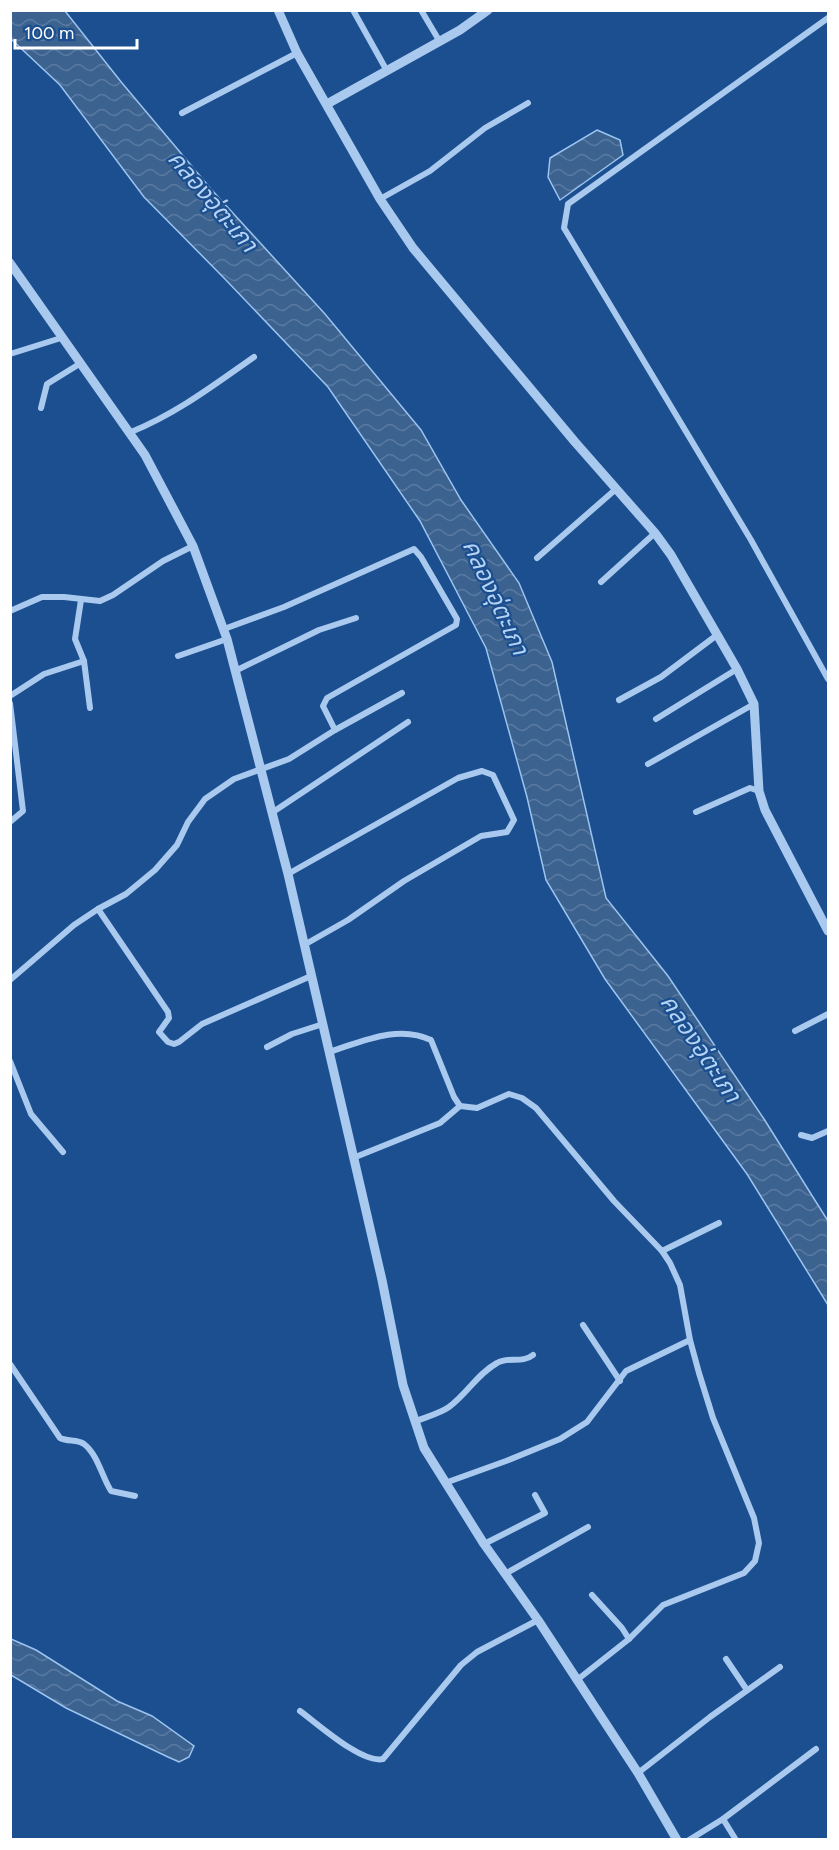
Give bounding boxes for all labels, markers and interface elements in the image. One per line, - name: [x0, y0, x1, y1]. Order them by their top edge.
- scale bar: [15, 12, 136, 50]
- text: 100 m: [24, 22, 74, 44]
- water label: คลองอุ่ตะเภา: [161, 144, 265, 259]
- water label: คลองอุ่ตะเภา: [456, 535, 536, 661]
- water label: คลองอุ่ตะเภา: [654, 989, 748, 1109]

